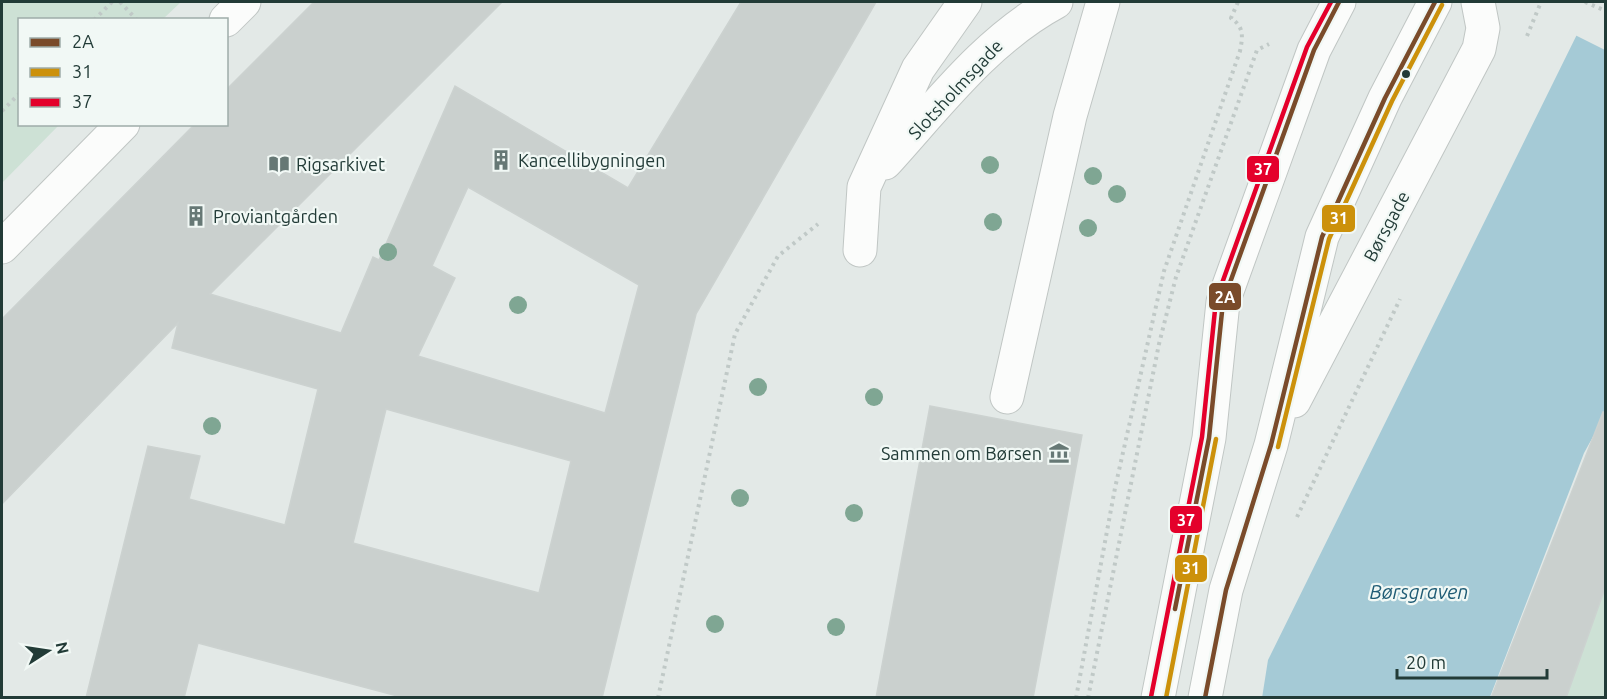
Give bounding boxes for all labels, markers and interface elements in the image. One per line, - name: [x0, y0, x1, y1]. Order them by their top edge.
- legend: [18, 18, 228, 126]
- text: 2A: [72, 31, 94, 51]
- street label: Slotsholmsgade: [904, 35, 1006, 143]
- text: 31: [72, 61, 92, 81]
- unlabelled marker: [1400, 68, 1412, 80]
- text: 37: [72, 91, 92, 111]
- building icon: Kancellibygningen: [489, 148, 513, 172]
- place label: Kancellibygningen: [518, 150, 666, 170]
- library icon: Rigsarkivet: [267, 152, 291, 176]
- place label: Rigsarkivet: [296, 154, 385, 174]
- line badge: 37: [1246, 155, 1280, 183]
- text: 37: [1254, 160, 1272, 178]
- street label: Børsgade: [1359, 187, 1413, 265]
- building icon: Proviantgården: [184, 204, 208, 228]
- line badge: 31: [1321, 204, 1356, 233]
- place label: Proviantgården: [213, 206, 338, 226]
- text: 31: [1330, 209, 1348, 227]
- line badge: 2A: [1208, 282, 1242, 311]
- text: 2A: [1215, 288, 1236, 306]
- museum icon: Sammen om Børsen: [1047, 441, 1071, 465]
- place label: Sammen om Børsen: [881, 443, 1042, 463]
- line badge: 37: [1169, 505, 1203, 534]
- text: 37: [1177, 511, 1195, 529]
- line badge: 31: [1174, 554, 1208, 583]
- text: 31: [1182, 559, 1200, 577]
- water label: Børsgraven: [1369, 580, 1469, 603]
- north arrow: [18, 621, 78, 681]
- text: N: [53, 640, 73, 656]
- scale bar: [1397, 642, 1547, 680]
- text: 20 m: [1406, 652, 1446, 672]

